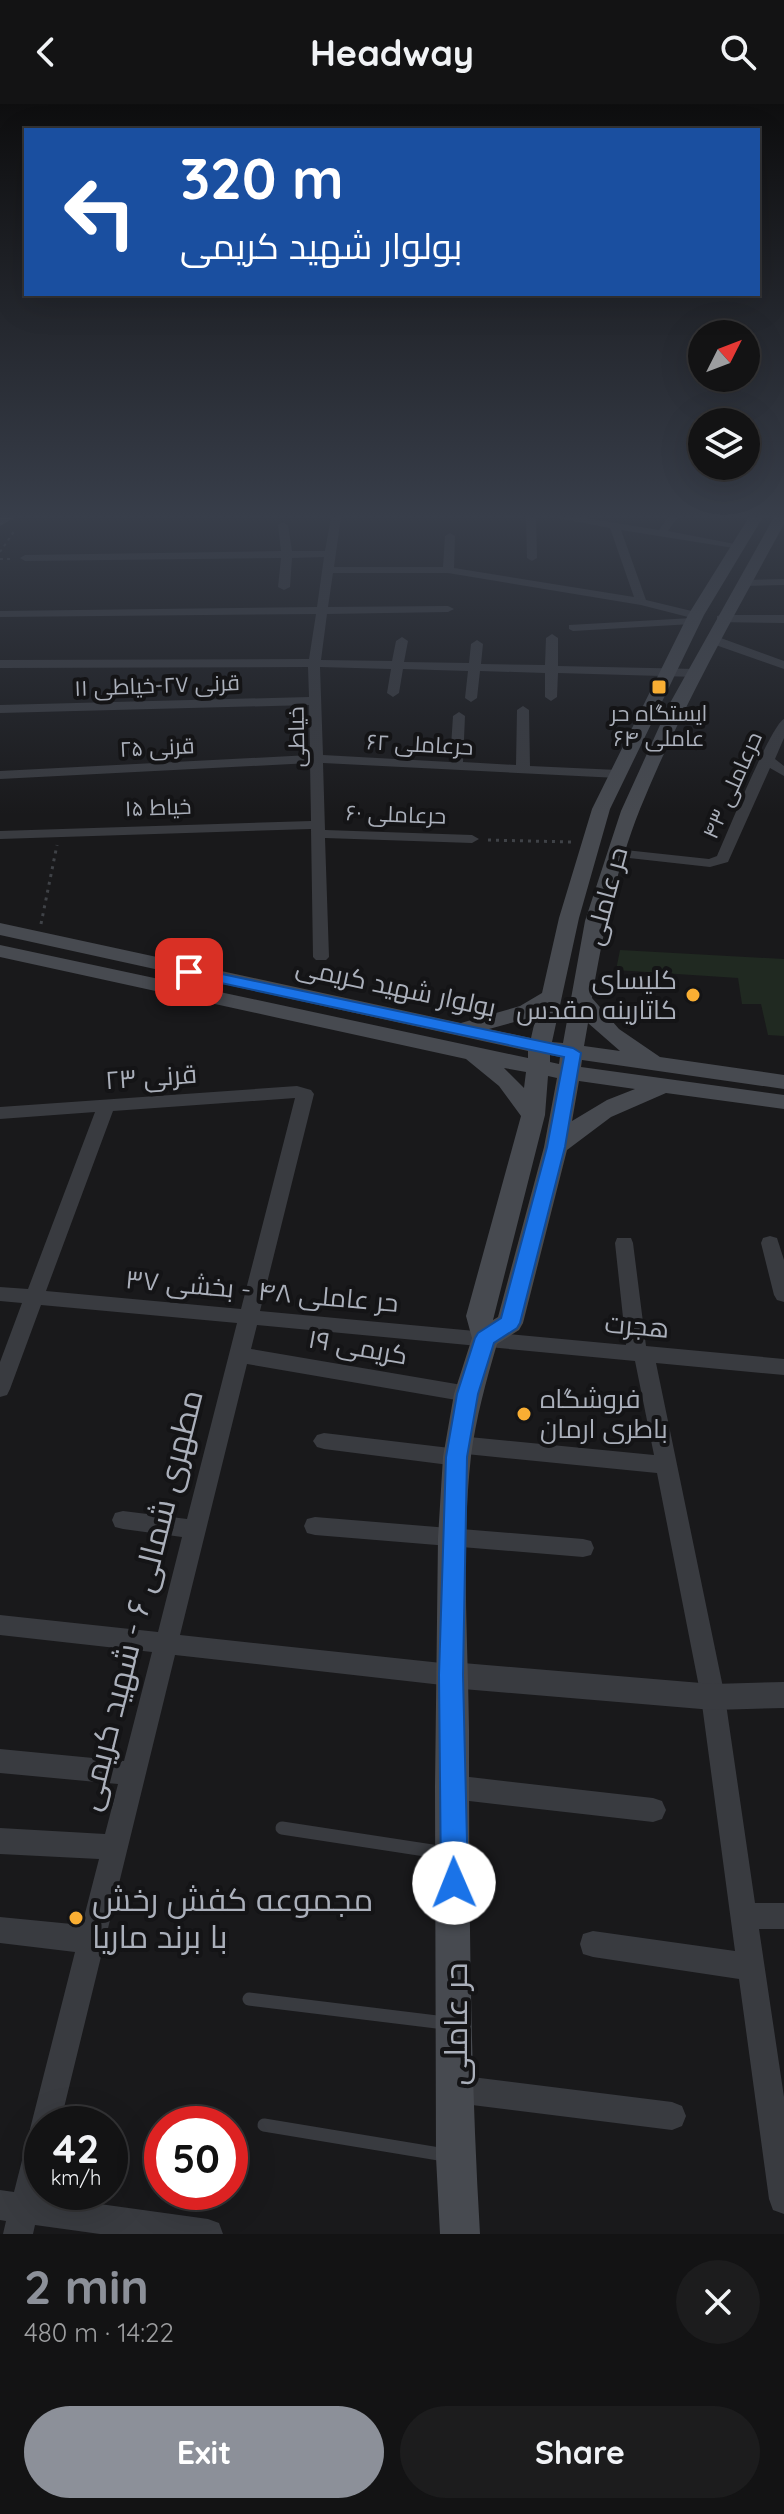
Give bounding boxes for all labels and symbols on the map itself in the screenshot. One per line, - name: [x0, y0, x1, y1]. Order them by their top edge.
- north arrow: [688, 320, 760, 392]
- street label: قرنی ۲۷-خیاطی ۱۱: [74, 668, 240, 702]
- marker: ایستگاه حر عاملی ۶۴: [650, 678, 668, 696]
- place label: ایستگاه حر عاملی ۶۴: [609, 699, 707, 752]
- street label: خیاطی: [281, 706, 311, 768]
- street label: حرعاملی ۶۲: [366, 727, 474, 761]
- street label: حرعاملی ۴۳: [696, 727, 768, 843]
- street label: قرنی ۲۵: [119, 731, 195, 763]
- street label: خیاط ۱۵: [124, 792, 192, 822]
- street label: حرعاملی ۶۰: [345, 798, 447, 830]
- street label: حر عاملی: [577, 843, 634, 948]
- pin: [155, 938, 223, 1006]
- street label: بولوار شهید کریمی: [293, 949, 499, 1024]
- place label: کلیسای کاتارینه مقدس: [516, 963, 677, 1026]
- marker: کلیسای کاتارینه مقدس: [684, 986, 702, 1004]
- street label: قرنی ۲۳: [104, 1057, 198, 1096]
- street label: حر عاملی ۴۸ - بخشی ۳۷: [124, 1262, 400, 1319]
- street label: هجرت: [603, 1306, 671, 1345]
- street label: کریمی ۱۹: [306, 1322, 410, 1371]
- place label: فروشگاه باطری ارمان: [540, 1382, 668, 1445]
- street label: مطهری شمالی ۶ - شهید کریمی: [67, 1385, 211, 1814]
- marker: فروشگاه باطری ارمان: [515, 1405, 533, 1423]
- position arrow: [412, 1841, 496, 1925]
- place label: مجموعه کفش رخش با برند ماریا: [92, 1879, 373, 1956]
- marker: مجموعه کفش رخش با برند ماریا: [67, 1909, 85, 1927]
- street label: حر عاملی: [435, 1962, 475, 2086]
- speed limit sign: 50: [144, 2106, 248, 2210]

